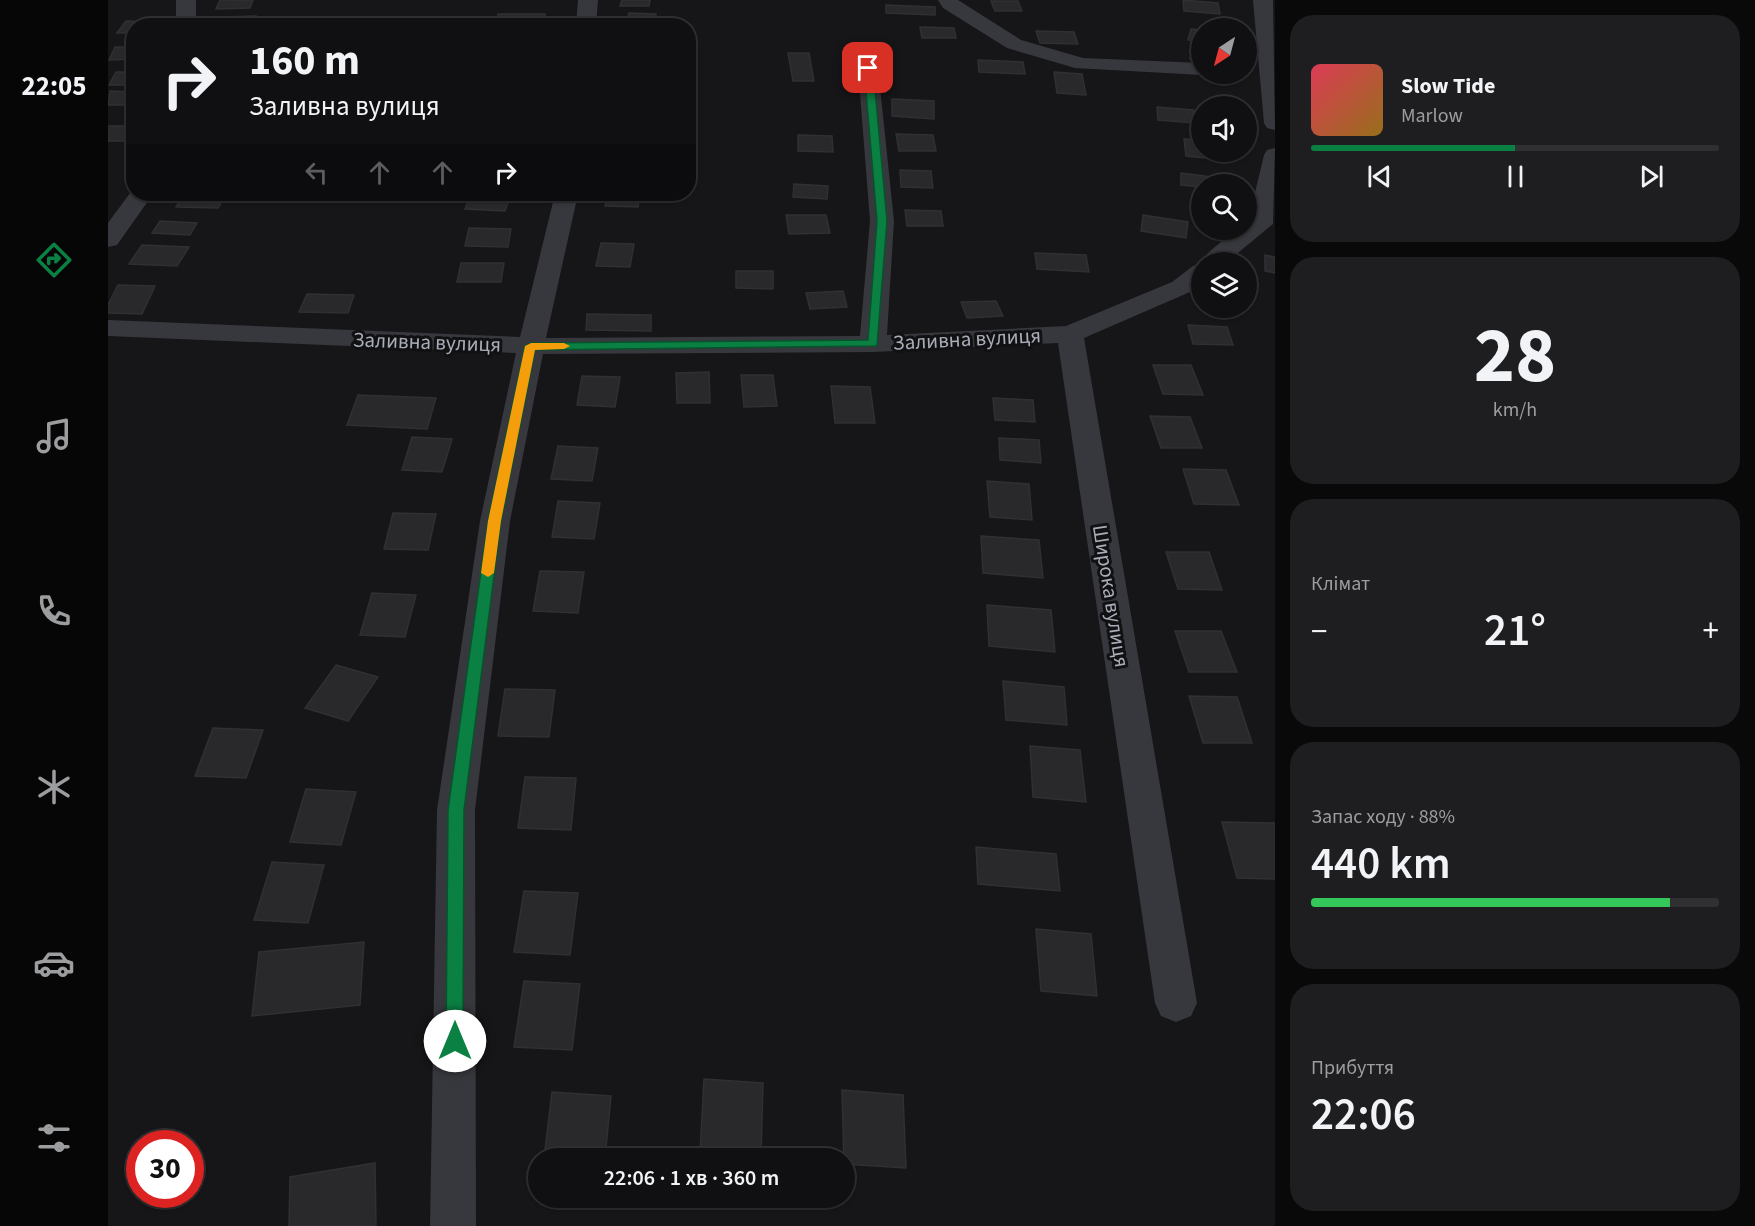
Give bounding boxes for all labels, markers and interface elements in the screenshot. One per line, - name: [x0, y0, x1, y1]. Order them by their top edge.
- north arrow: [1191, 18, 1257, 84]
- map controls: [1191, 18, 1257, 318]
- text: 160 m: [249, 31, 360, 91]
- icon: right: [150, 42, 228, 120]
- pin: [842, 42, 893, 93]
- icon: arrive: [851, 51, 884, 84]
- text: 22:05: [21, 67, 87, 106]
- text: Slow Tide: [1401, 70, 1495, 102]
- text: Заливна вулиця: [249, 87, 440, 126]
- button: sound: [1191, 96, 1257, 162]
- text: Marlow: [1401, 102, 1463, 130]
- icon: left: [300, 156, 333, 189]
- icon: ahead: [363, 156, 396, 189]
- icon: ahead: [426, 156, 459, 189]
- icon: right: [489, 156, 522, 189]
- icon: previous: [1363, 160, 1396, 193]
- icon: pause: [1499, 160, 1532, 193]
- icon: next: [1635, 160, 1668, 193]
- button: search: [1191, 174, 1257, 240]
- icon: directions: [33, 239, 75, 281]
- button: layers: [1191, 252, 1257, 318]
- text: 28: [1474, 301, 1556, 412]
- street label: Заливна вулиця: [892, 320, 1042, 358]
- street label: Заливна вулиця: [352, 324, 502, 360]
- text: km/h: [1493, 396, 1537, 424]
- icon: music: [33, 415, 75, 457]
- street label: Широка вулиця: [1085, 522, 1137, 670]
- text: Клімат: [1311, 570, 1370, 598]
- icon: phone: [33, 590, 75, 632]
- text: 21°: [1484, 599, 1546, 663]
- text: −: [1311, 608, 1327, 655]
- text: +: [1703, 608, 1719, 655]
- icon: climate: [33, 766, 75, 808]
- text: Запас ходу · 88%: [1311, 803, 1455, 831]
- text: 440 km: [1311, 832, 1451, 896]
- icon: car: [33, 942, 75, 984]
- position arrow: [423, 1009, 487, 1073]
- text: Прибуття: [1311, 1054, 1394, 1082]
- text: 22:06: [1311, 1083, 1416, 1147]
- icon: filters: [33, 1117, 75, 1159]
- speed limit sign: 30: [126, 1130, 204, 1208]
- text: 22:06 · 1 хв · 360 m: [604, 1162, 779, 1194]

